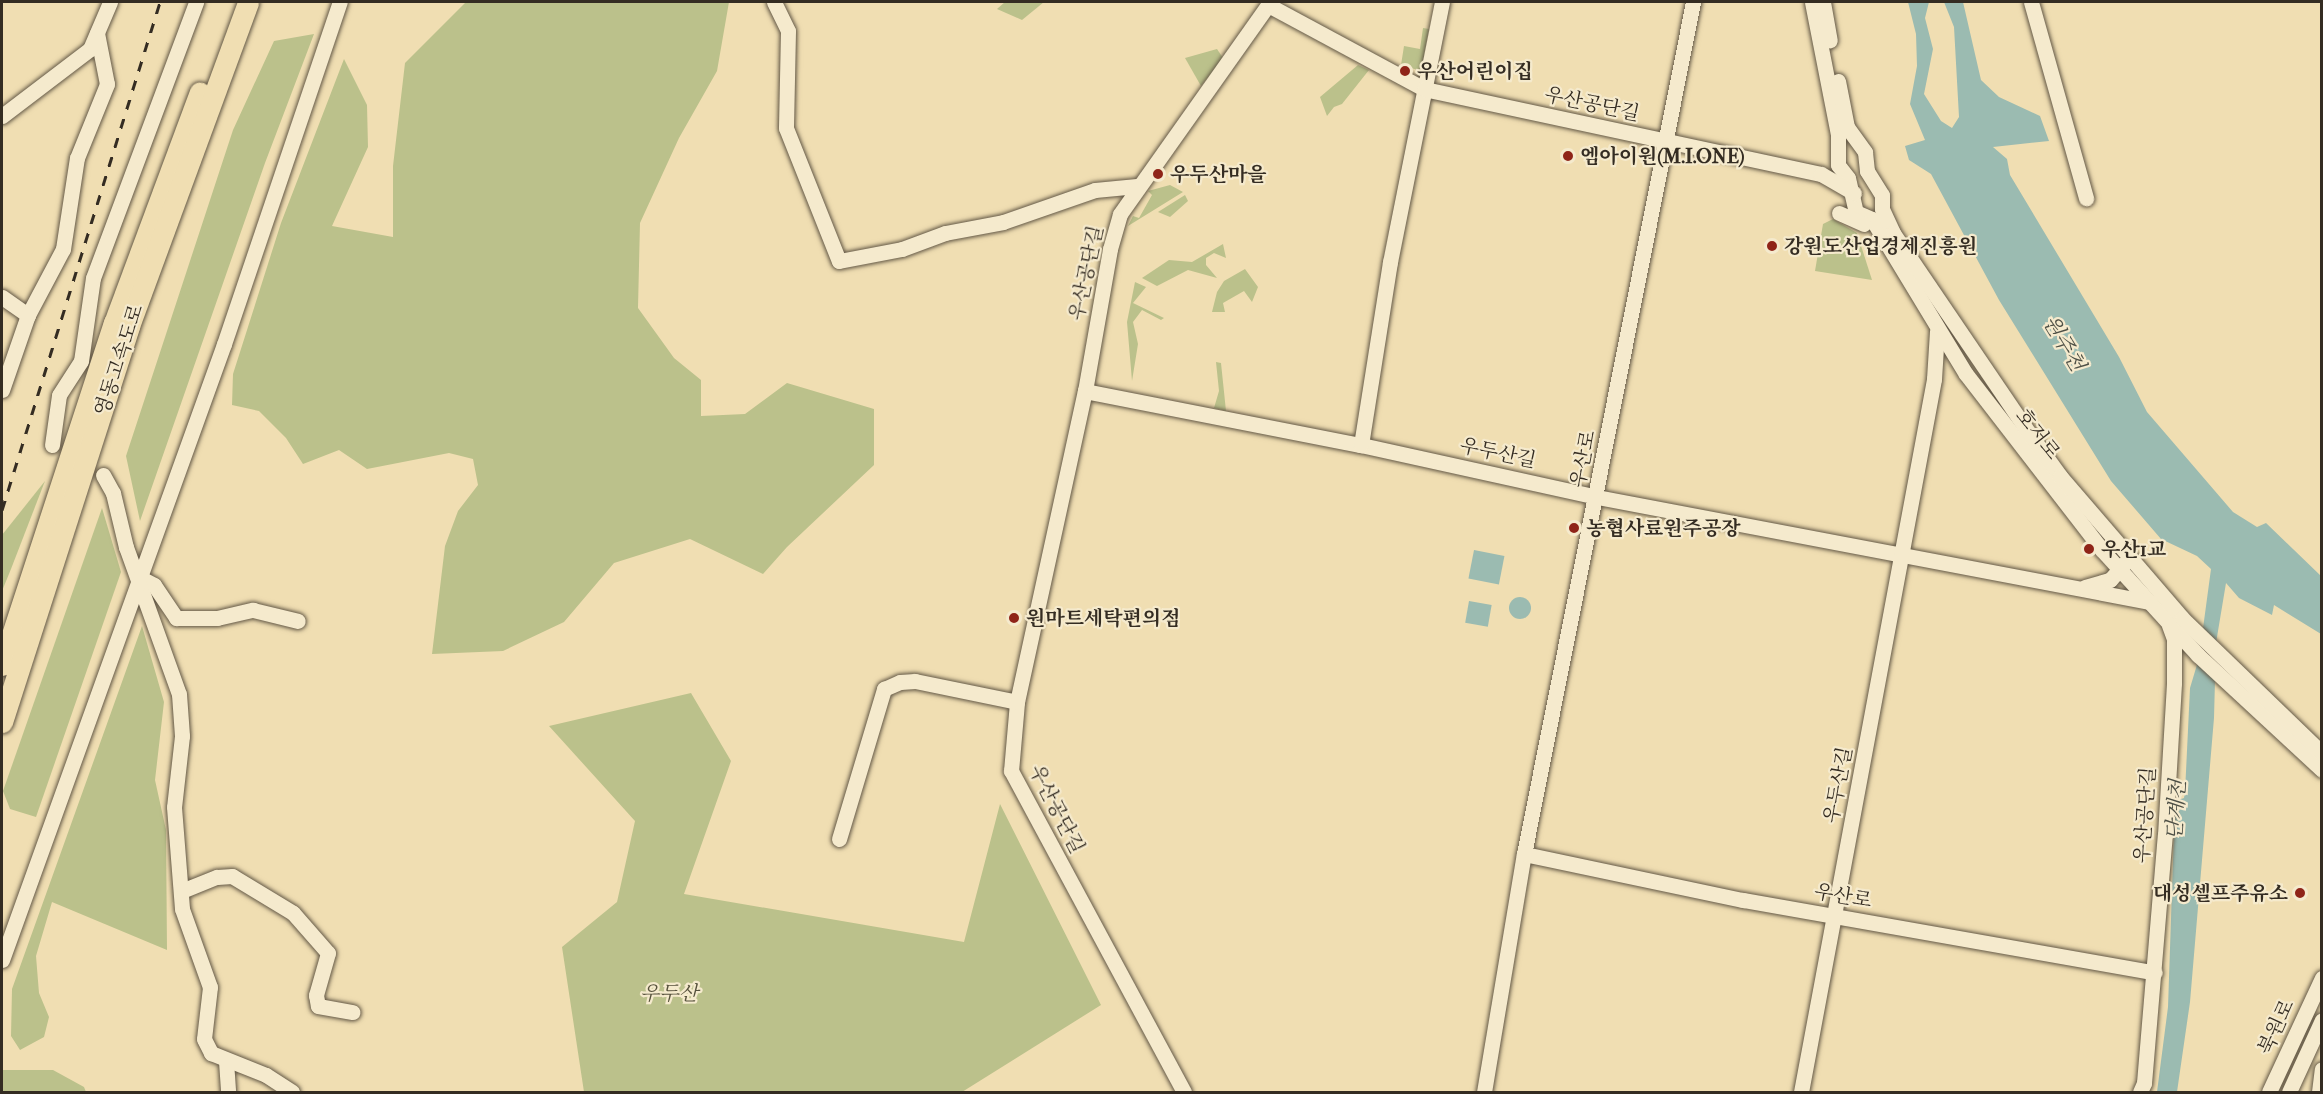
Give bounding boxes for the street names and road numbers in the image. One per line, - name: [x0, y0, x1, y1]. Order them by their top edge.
- street label: 우산공단길: [1542, 82, 1642, 126]
- street label: 우산공단길: [1064, 223, 1108, 323]
- street label: 영동고속도로: [90, 301, 148, 419]
- street label: 호저로: [2011, 404, 2065, 464]
- street label: 우산로: [1566, 428, 1600, 490]
- street label: 우두산길: [1458, 433, 1538, 473]
- street label: 우두산길: [1819, 745, 1857, 825]
- street label: 우산공단길: [1024, 761, 1090, 857]
- street label: 우산공단길: [2130, 766, 2160, 864]
- street label: 우산로: [1812, 879, 1874, 913]
- street label: 북원로: [2253, 996, 2299, 1058]

